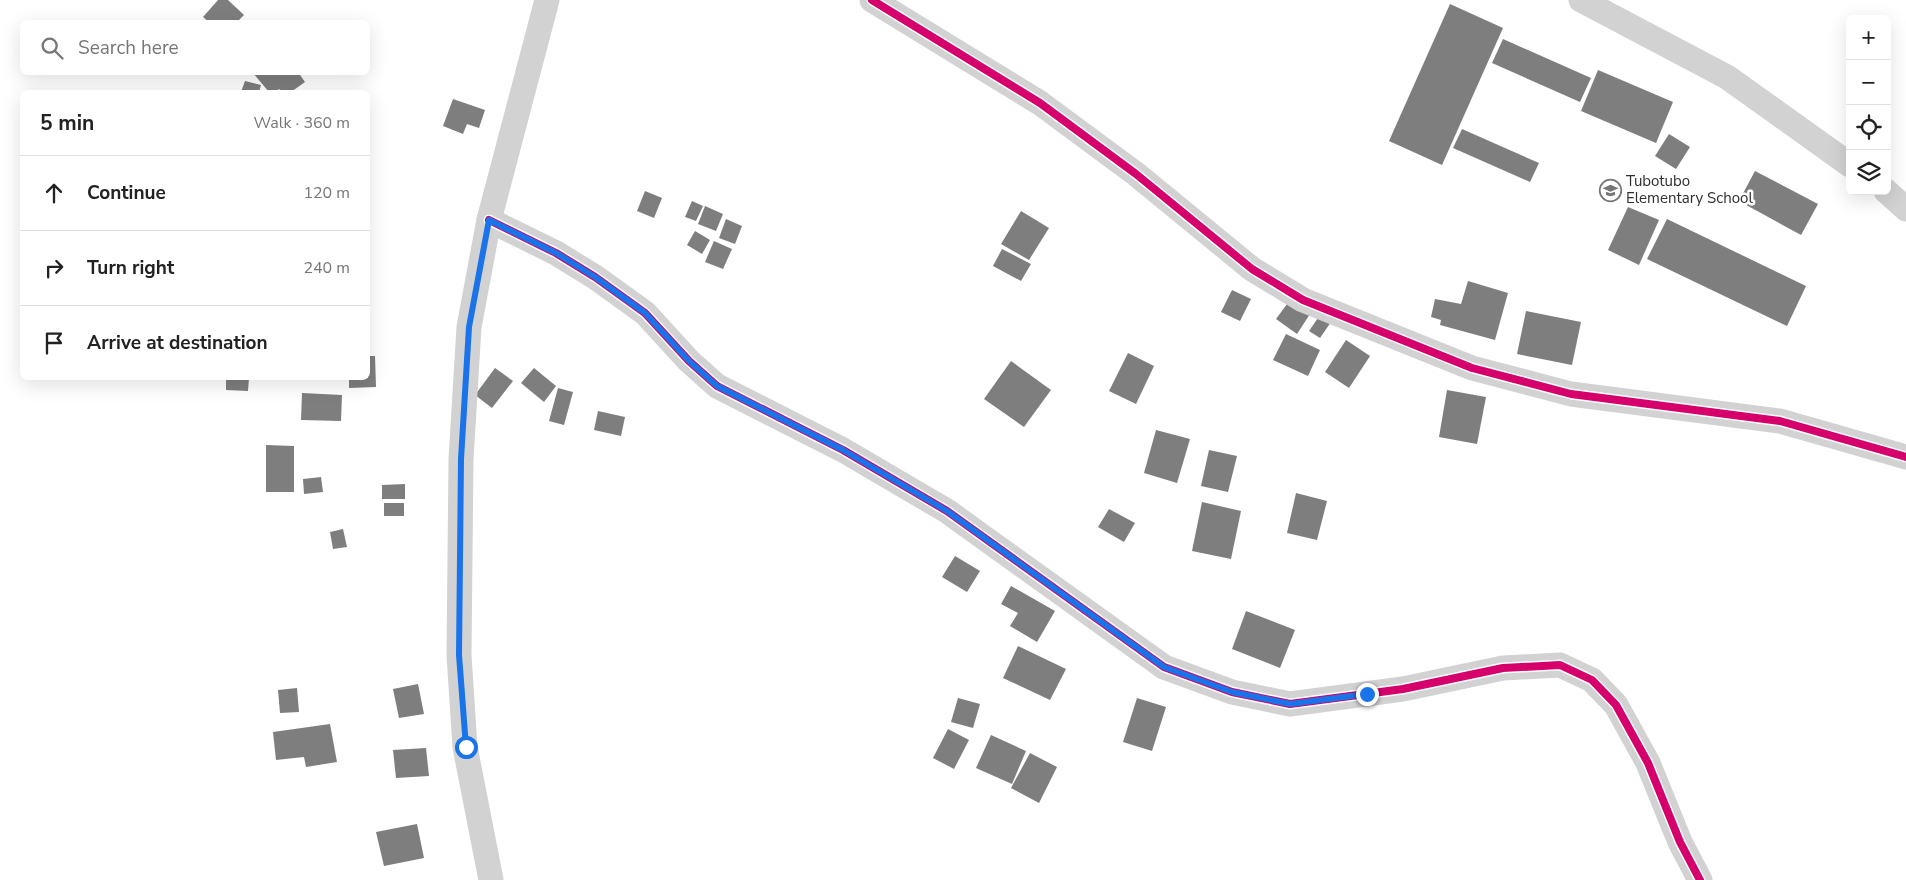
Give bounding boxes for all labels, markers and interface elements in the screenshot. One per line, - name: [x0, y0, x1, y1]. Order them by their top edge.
- map controls: [1846, 15, 1891, 195]
- button: +: [1846, 15, 1891, 60]
- search box: [20, 20, 370, 75]
- icon: search: [38, 34, 66, 62]
- text: Search here: [78, 35, 179, 61]
- button: −: [1846, 60, 1891, 105]
- button: locate: [1846, 105, 1891, 150]
- text: 5 min: [40, 109, 94, 137]
- text: Walk · 360 m: [254, 112, 350, 134]
- button: layers: [1846, 150, 1891, 195]
- place label: Tubotubo Elementary School: [1626, 171, 1753, 208]
- school or university icon: Tubotubo Elementary School: [1598, 178, 1622, 202]
- icon: ahead: [40, 179, 68, 207]
- text: Continue: [87, 180, 166, 206]
- text: 120 m: [303, 182, 350, 204]
- icon: right: [40, 254, 68, 282]
- text: Turn right: [87, 255, 174, 281]
- text: 240 m: [303, 257, 350, 279]
- icon: arrive: [40, 329, 68, 357]
- text: Arrive at destination: [87, 330, 268, 356]
- route end: [1356, 683, 1379, 706]
- route start: [455, 736, 478, 759]

